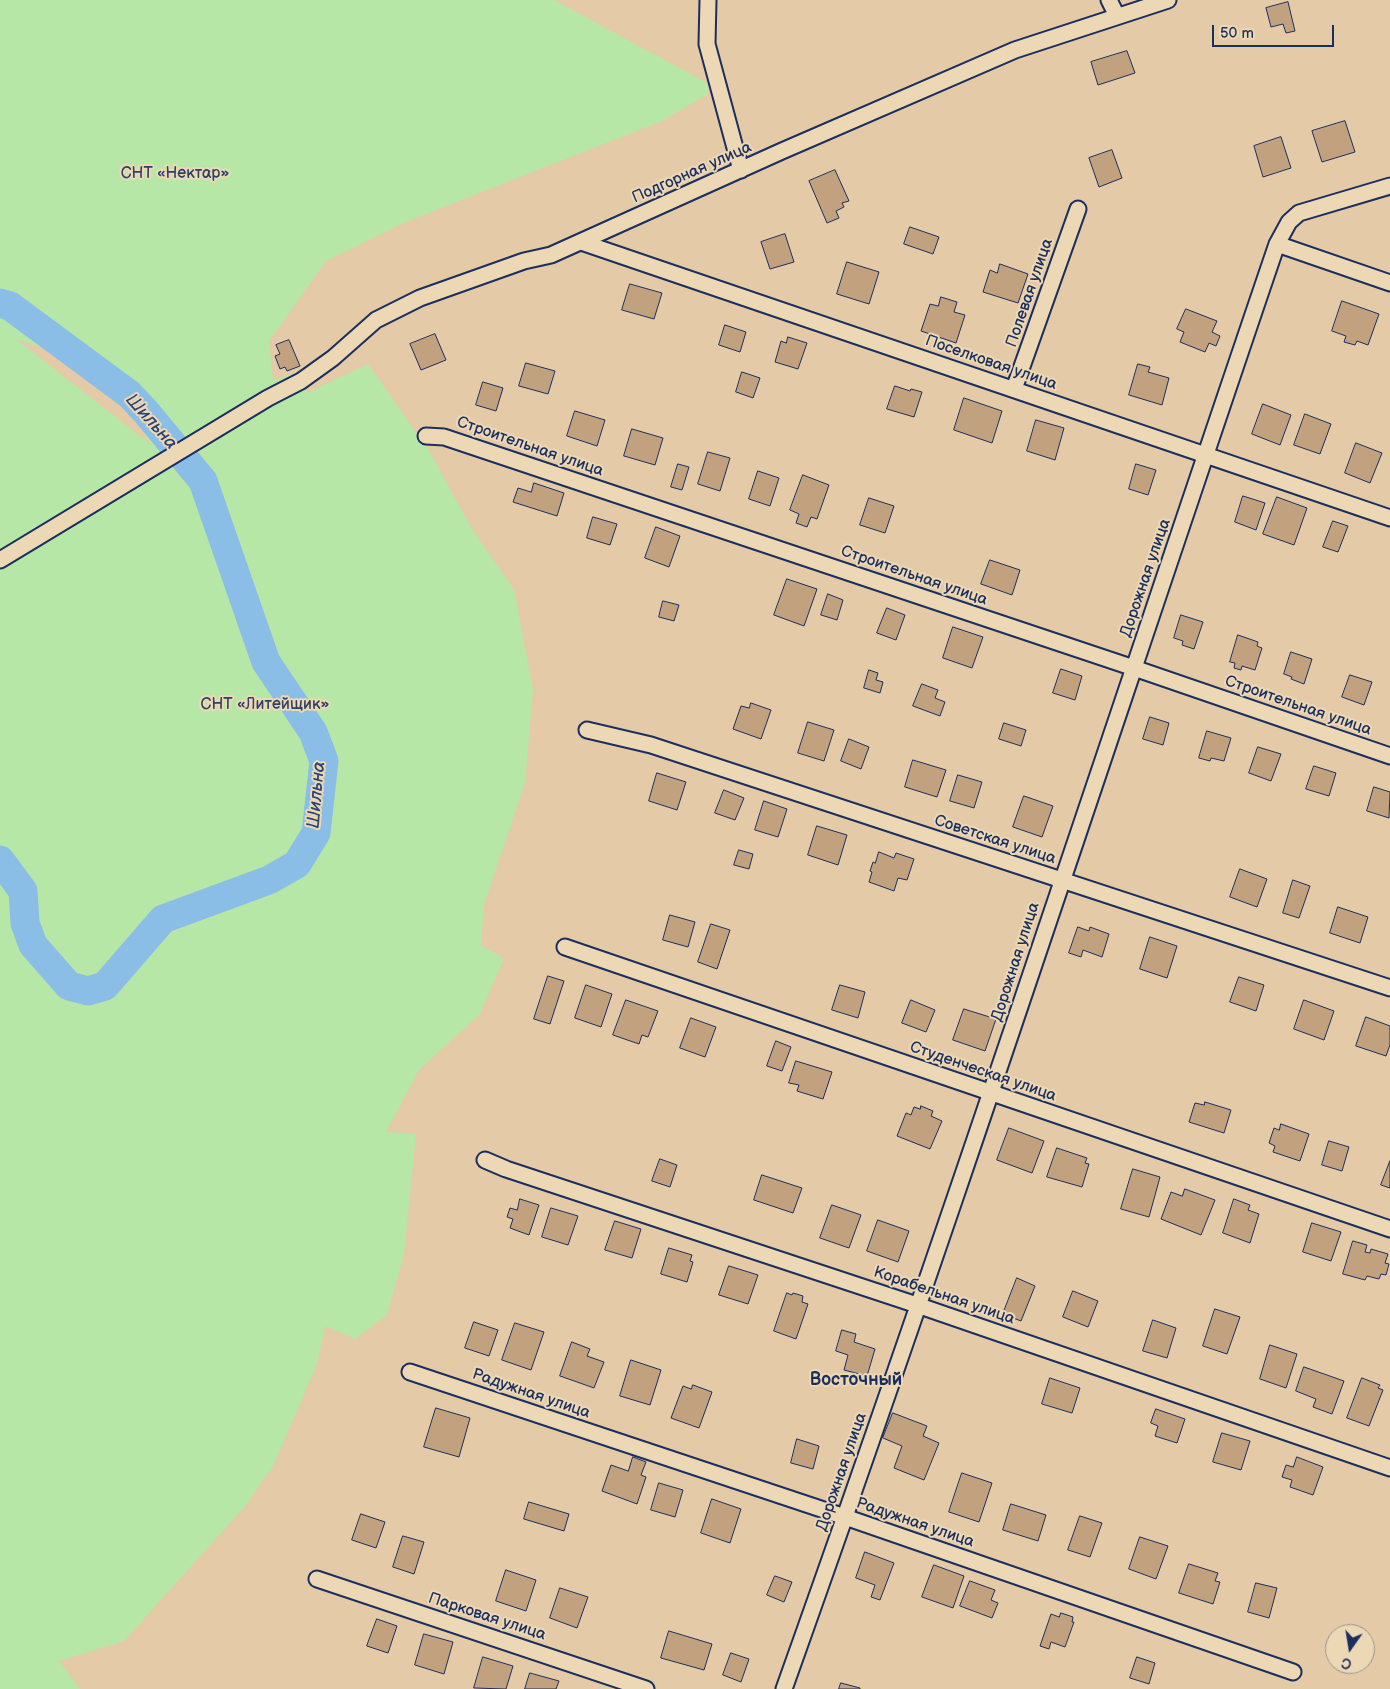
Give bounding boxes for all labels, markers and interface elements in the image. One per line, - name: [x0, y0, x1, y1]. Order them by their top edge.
- scale bar: [1215, 15, 1338, 47]
- text: 50 m: [1220, 24, 1254, 43]
- street label: Подгорная улица: [629, 138, 755, 208]
- park label: СНТ «Нектар»: [121, 164, 229, 184]
- street label: Полевая улица: [1002, 236, 1058, 350]
- street label: Поселковая улица: [923, 331, 1059, 395]
- water label: Шильна: [120, 390, 182, 454]
- street label: Строительная улица: [454, 413, 606, 481]
- street label: Дорожная улица: [1117, 516, 1175, 640]
- street label: Строительная улица: [838, 542, 990, 610]
- street label: Строительная улица: [1222, 672, 1374, 740]
- park label: СНТ «Литейщик»: [201, 695, 329, 715]
- water label: Шильна: [303, 760, 331, 830]
- street label: Советская улица: [932, 811, 1058, 869]
- street label: Дорожная улица: [988, 900, 1044, 1024]
- street label: Студенческая улица: [907, 1038, 1059, 1106]
- street label: Корабельная улица: [871, 1263, 1017, 1329]
- street label: Радужная улица: [469, 1365, 593, 1423]
- district label: Восточный: [810, 1369, 902, 1391]
- street label: Дорожная улица: [813, 1410, 871, 1534]
- street label: Радужная улица: [853, 1494, 977, 1552]
- street label: Парковая улица: [426, 1589, 548, 1645]
- north arrow: [1325, 1624, 1375, 1674]
- text: С: [1340, 1654, 1353, 1673]

